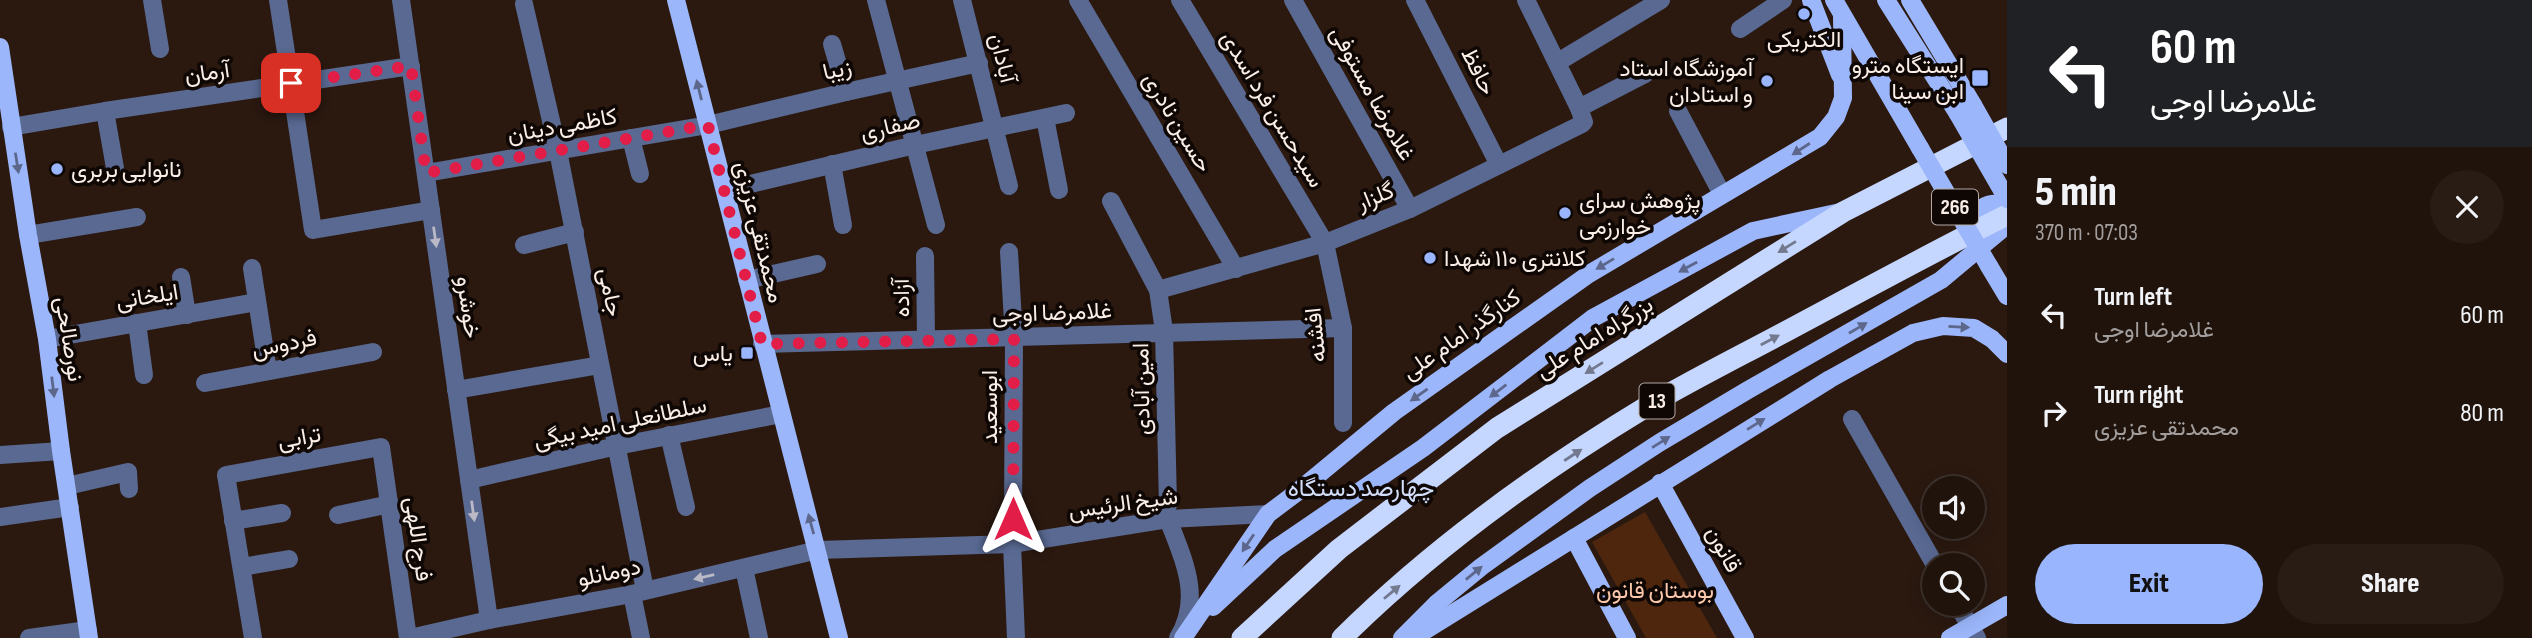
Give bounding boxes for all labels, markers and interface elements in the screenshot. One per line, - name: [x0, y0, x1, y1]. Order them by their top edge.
- marker: الکتریکی: [1796, 6, 1812, 22]
- text: 60 m: [2150, 19, 2237, 78]
- street label: غلامرضا مستوفی: [1324, 21, 1421, 166]
- street label: سیدحسن فرد اسدی: [1214, 26, 1330, 193]
- place label: الکتریکی: [1767, 26, 1841, 54]
- icon: left: [2035, 28, 2126, 119]
- street label: آبادان: [982, 31, 1022, 88]
- street label: حافظ: [1454, 43, 1502, 100]
- place label: ایستگاه مترو ابن سینا: [1852, 52, 1964, 106]
- pin: [261, 53, 321, 113]
- street label: زیبا: [820, 53, 855, 87]
- place label: آموزشگاه استاد و استادان: [1620, 55, 1755, 109]
- street label: آرمان: [183, 56, 233, 90]
- icon: arrive: [272, 64, 310, 102]
- street label: حسین نادری: [1136, 67, 1218, 178]
- marker: ایستگاه مترو ابن سینا: [1970, 68, 1990, 88]
- marker: آموزشگاه استاد و استادان: [1759, 73, 1775, 89]
- one-way arrow: [693, 79, 704, 101]
- text: غلامرضا اوجی: [2150, 83, 2317, 122]
- street label: کاظمی دینان: [505, 103, 619, 149]
- street label: صفاری: [857, 106, 923, 147]
- one-way arrow: [1791, 142, 1811, 155]
- one-way arrow: [12, 152, 23, 174]
- place label: نانوایی بربری: [71, 156, 182, 184]
- street label: محمدتقی عزیزی: [728, 159, 790, 306]
- marker: نانوایی بربری: [49, 161, 65, 177]
- text: 5 min: [2035, 167, 2117, 218]
- button: close: [2430, 170, 2504, 244]
- street label: گلزار: [1352, 177, 1398, 217]
- place label: پژوهش سرای خوارزمی: [1579, 187, 1701, 241]
- road number: 266: [1932, 190, 1978, 224]
- marker: پژوهش سرای خوارزمی: [1557, 205, 1573, 221]
- text: 370 m · 07:03: [2035, 219, 2138, 247]
- one-way arrow: [429, 227, 440, 249]
- one-way arrow: [1777, 241, 1796, 254]
- place label: کلانتری ۱۱۰ شهدا: [1444, 245, 1585, 273]
- marker: کلانتری ۱۱۰ شهدا: [1422, 250, 1438, 266]
- one-way arrow: [1596, 258, 1615, 271]
- one-way arrow: [1678, 261, 1698, 273]
- street label: جامی: [592, 265, 628, 319]
- street label: خوشرو: [450, 274, 486, 340]
- street label: آزاده: [888, 277, 916, 318]
- street label: ایلخانی: [114, 278, 180, 316]
- text: Turn left: [2094, 282, 2172, 313]
- street label: کنارگذر امام علی: [1397, 284, 1526, 386]
- street label: بزرگراه امام علی: [1531, 291, 1659, 385]
- street label: نورصالحی: [49, 295, 90, 384]
- icon: left: [2035, 296, 2073, 334]
- street label: غلامرضا اوجی: [992, 297, 1112, 329]
- text: 60 m: [2460, 300, 2504, 331]
- street label: افشنه: [1299, 306, 1333, 364]
- text: غلامرضا اوجی: [2094, 316, 2214, 344]
- one-way arrow: [1848, 322, 1867, 334]
- one-way arrow: [1948, 322, 1970, 333]
- street label: فردوس: [249, 324, 319, 364]
- one-way arrow: [1760, 335, 1780, 347]
- place label: یاس: [693, 340, 733, 368]
- street label: امین آبادی: [1127, 343, 1157, 435]
- marker: یاس: [739, 345, 755, 361]
- one-way arrow: [1584, 361, 1604, 374]
- street label: ابوسعید: [976, 370, 1004, 444]
- one-way arrow: [47, 377, 58, 399]
- text: Turn right: [2094, 380, 2183, 411]
- one-way arrow: [1489, 383, 1507, 397]
- road number: 13: [1640, 384, 1674, 418]
- one-way arrow: [1410, 387, 1428, 401]
- street label: سلطانعلی امید بیگی: [531, 391, 709, 455]
- icon: right: [2035, 394, 2073, 432]
- text: 80 m: [2460, 398, 2504, 429]
- text: محمدتقی عزیزی: [2094, 414, 2239, 442]
- one-way arrow: [1747, 417, 1766, 430]
- street label: ترابی: [275, 420, 323, 456]
- one-way arrow: [1651, 436, 1670, 449]
- one-way arrow: [1564, 448, 1582, 462]
- district label: چهارصد دستگاه: [1288, 474, 1434, 504]
- map controls: [1922, 476, 1985, 616]
- button: sound: [1922, 476, 1985, 539]
- position arrow: [976, 482, 1050, 556]
- street label: شیخ الرئیس: [1067, 482, 1180, 527]
- street label: فرج اللهی: [397, 495, 438, 583]
- one-way arrow: [468, 500, 479, 522]
- one-way arrow: [805, 513, 815, 534]
- street label: قانون: [1699, 521, 1747, 578]
- one-way arrow: [1241, 534, 1255, 552]
- button: Exit: [2035, 544, 2263, 624]
- button: Share: [2277, 544, 2504, 624]
- street label: دومانلو: [575, 553, 643, 593]
- button: search: [1922, 553, 1985, 616]
- one-way arrow: [1465, 565, 1483, 580]
- one-way arrow: [692, 572, 714, 583]
- park label: بوستان قانون: [1596, 577, 1714, 605]
- one-way arrow: [1383, 585, 1400, 600]

